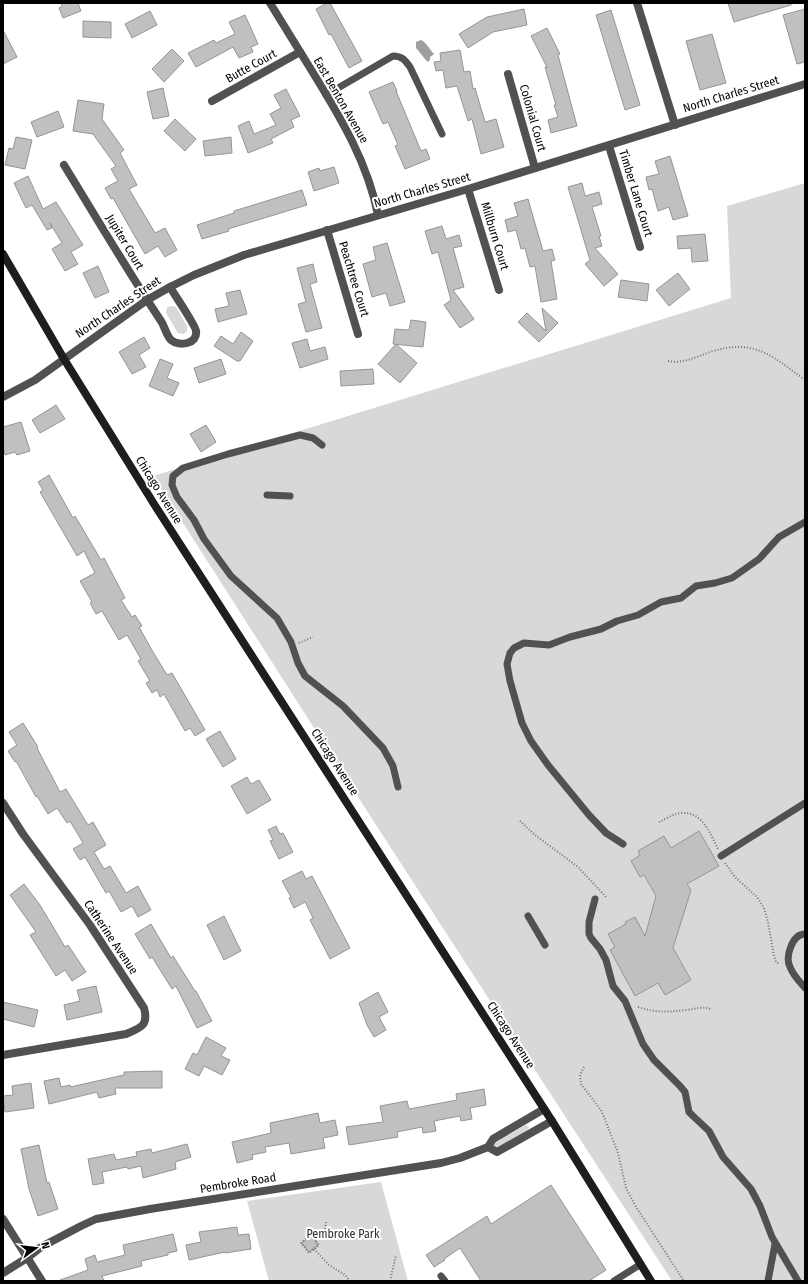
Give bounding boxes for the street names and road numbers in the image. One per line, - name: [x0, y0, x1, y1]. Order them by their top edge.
- street label: Butte Court: [223, 46, 279, 86]
- street label: East Benton Avenue: [311, 54, 371, 146]
- street label: North Charles Street: [681, 73, 781, 115]
- street label: Colonial Court: [517, 83, 549, 153]
- street label: Timber Lane Court: [616, 148, 656, 238]
- street label: North Charles Street: [372, 170, 472, 210]
- street label: Millburn Court: [478, 200, 512, 272]
- street label: Jupiter Court: [103, 212, 147, 272]
- street label: Peachtree Court: [336, 240, 372, 318]
- street label: North Charles Street: [73, 273, 163, 341]
- street label: Chicago Avenue: [133, 454, 185, 526]
- street label: Chicago Avenue: [308, 726, 362, 798]
- street label: Catherine Avenue: [81, 897, 141, 977]
- street label: Chicago Avenue: [484, 999, 538, 1071]
- street label: Pembroke Road: [199, 1170, 277, 1196]

